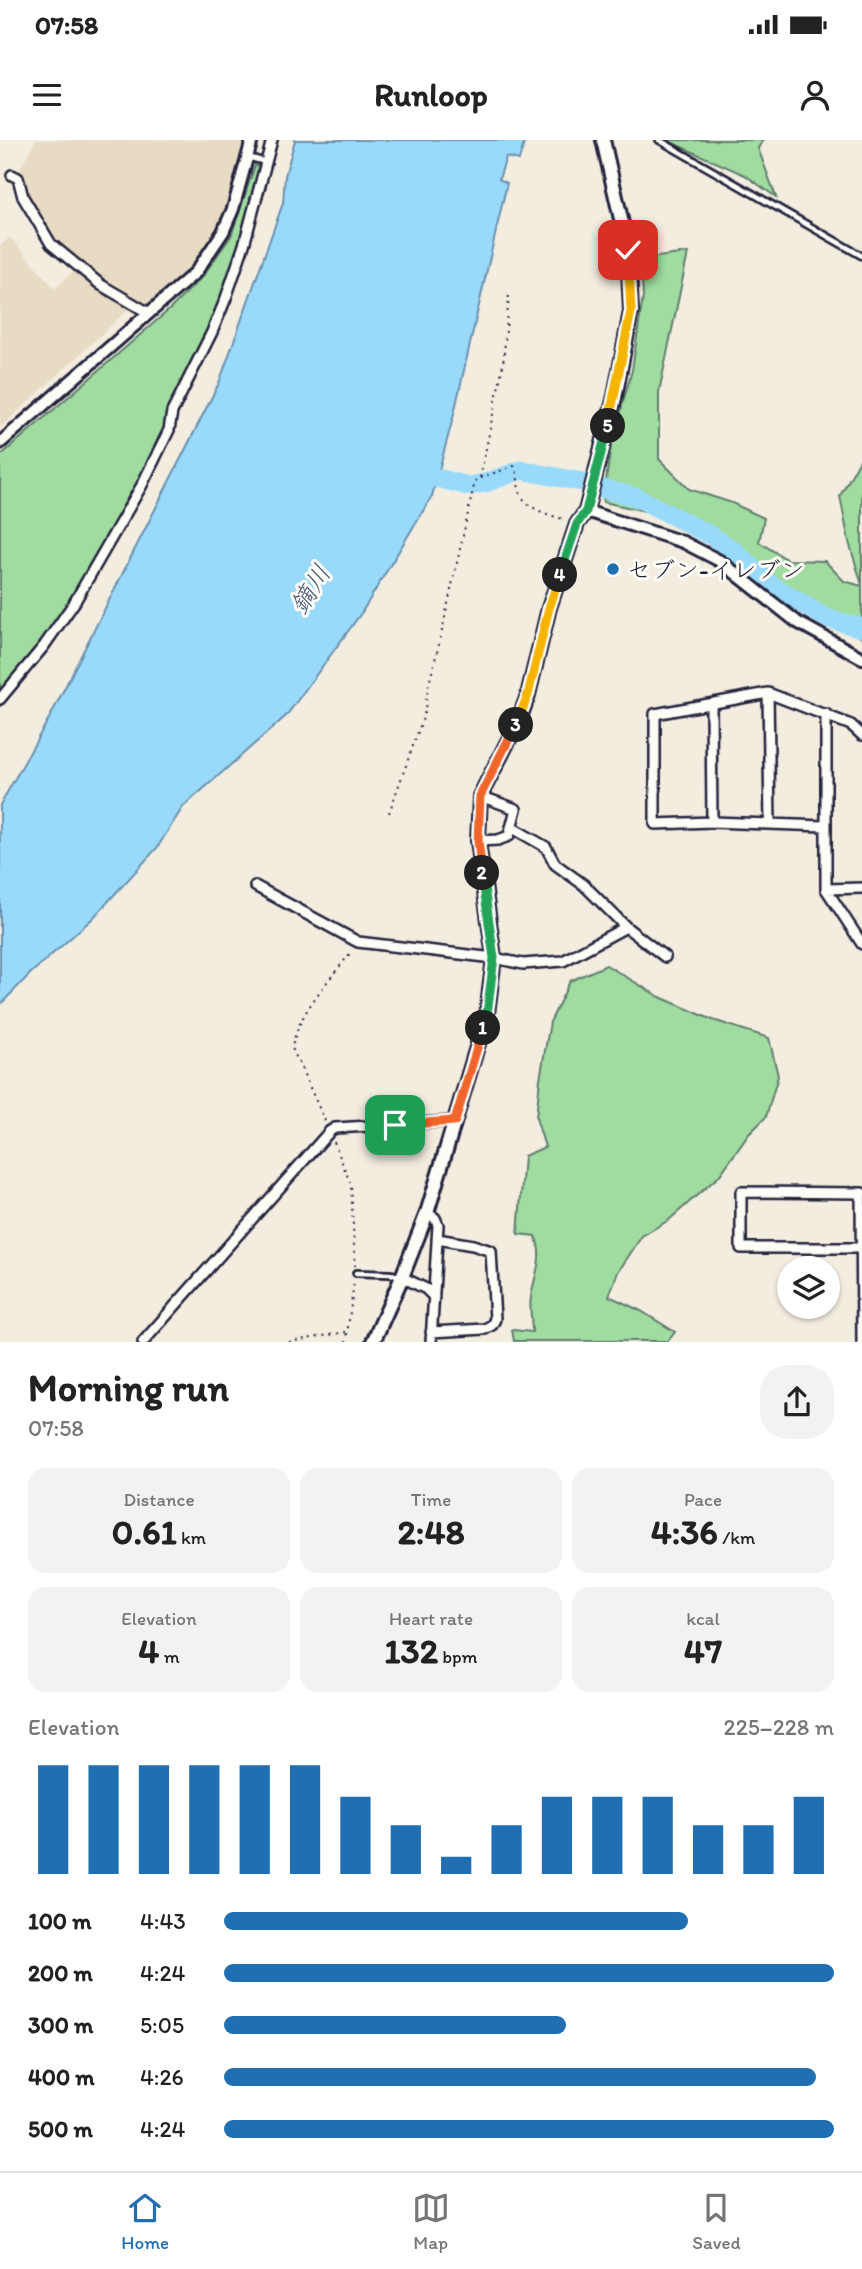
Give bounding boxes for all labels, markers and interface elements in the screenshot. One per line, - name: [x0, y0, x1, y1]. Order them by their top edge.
- text: 07:58: [35, 9, 98, 41]
- icon: menu: [28, 76, 66, 114]
- text: Runloop: [374, 76, 488, 114]
- icon: person: [796, 76, 834, 114]
- pin: [598, 220, 658, 280]
- icon: check: [609, 231, 647, 269]
- pin: 5: [590, 408, 626, 444]
- text: 5: [603, 414, 612, 437]
- place label: セブン-イレブン: [627, 555, 805, 584]
- water label: 鏑川: [283, 558, 337, 620]
- pin: 4: [542, 558, 578, 592]
- marker: セブン-イレブン: [605, 561, 621, 577]
- text: 4: [554, 563, 565, 586]
- pin: 3: [498, 708, 534, 742]
- text: 3: [510, 713, 521, 736]
- pin: 2: [464, 856, 500, 890]
- text: 2: [477, 861, 487, 884]
- pin: 1: [466, 1010, 500, 1046]
- text: 1: [478, 1016, 487, 1039]
- pin: [365, 1095, 425, 1155]
- icon: arrive: [376, 1106, 414, 1144]
- map controls: [777, 1256, 840, 1319]
- button: layers: [777, 1256, 840, 1319]
- text: Morning run: [28, 1365, 229, 1411]
- button: share: [760, 1365, 834, 1439]
- text: 07:58: [28, 1414, 84, 1442]
- text: Distance: [123, 1488, 195, 1511]
- text: Time: [411, 1488, 451, 1511]
- text: Pace: [684, 1488, 722, 1511]
- text: 0.61: [112, 1511, 177, 1553]
- text: 2:48: [397, 1511, 465, 1553]
- text: 4:36: [651, 1511, 718, 1553]
- text: km: [177, 1526, 206, 1549]
- text: /km: [718, 1526, 755, 1549]
- text: Elevation: [121, 1607, 197, 1630]
- text: Heart rate: [389, 1607, 473, 1630]
- text: kcal: [686, 1607, 720, 1630]
- text: 4: [138, 1630, 159, 1672]
- text: 132: [384, 1630, 438, 1672]
- text: 47: [684, 1630, 722, 1672]
- text: m: [159, 1645, 180, 1668]
- text: bpm: [438, 1645, 478, 1668]
- text: Elevation: [28, 1713, 119, 1741]
- text: 225–228 m: [724, 1713, 834, 1741]
- text: 100 m: [28, 1907, 92, 1935]
- text: 4:43: [140, 1907, 186, 1935]
- text: 200 m: [28, 1959, 93, 1987]
- text: 4:24: [140, 1959, 185, 1987]
- text: 300 m: [28, 2011, 93, 2039]
- text: 5:05: [140, 2011, 184, 2039]
- text: 400 m: [28, 2063, 95, 2091]
- text: 4:26: [140, 2063, 184, 2091]
- text: 500 m: [28, 2115, 93, 2143]
- text: 4:24: [140, 2115, 185, 2143]
- tab: Home: [121, 2189, 169, 2254]
- tab: Map: [412, 2189, 450, 2254]
- tab: Saved: [692, 2189, 741, 2254]

